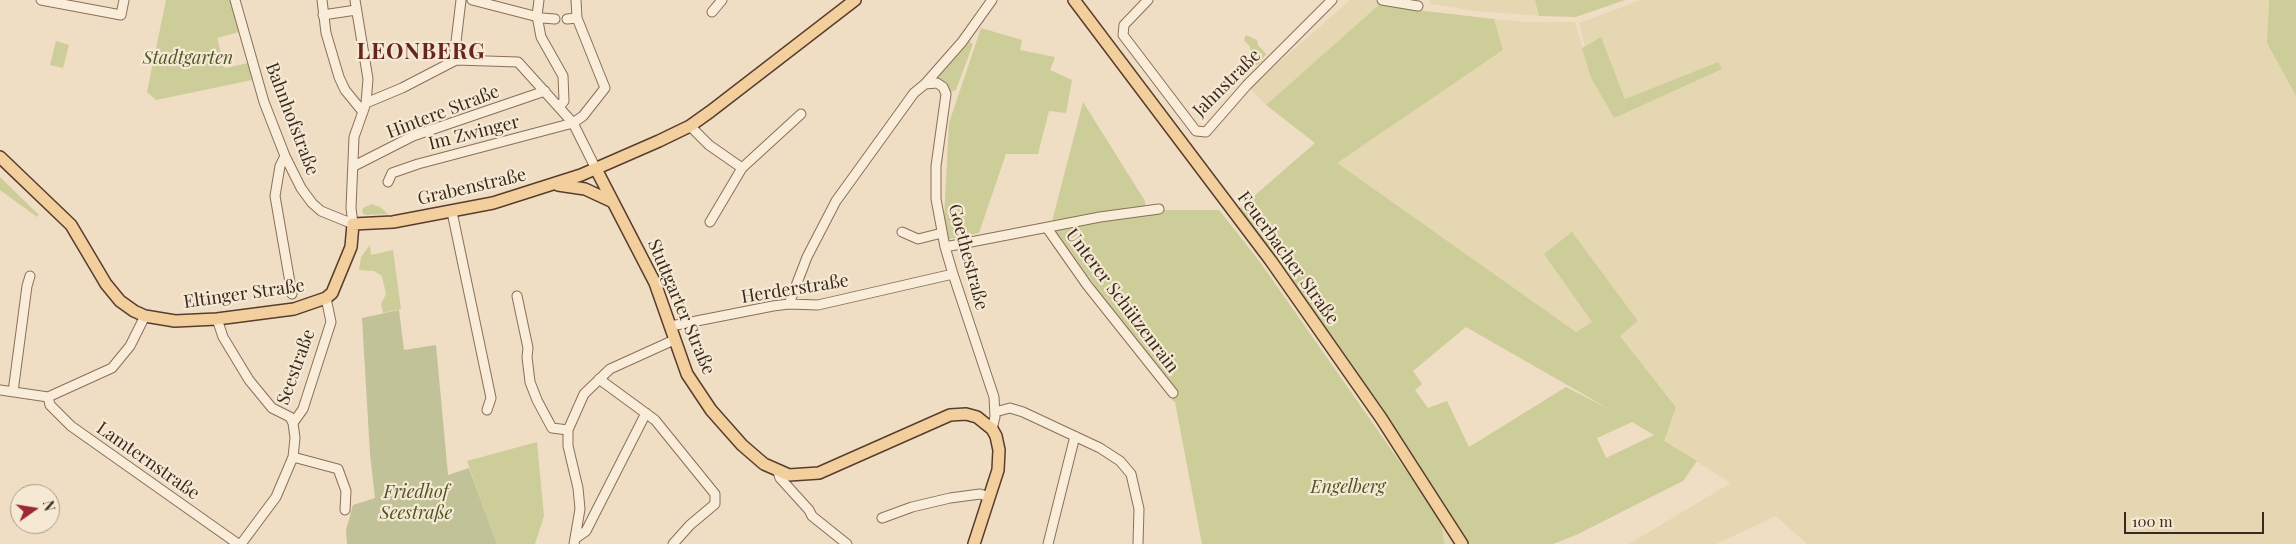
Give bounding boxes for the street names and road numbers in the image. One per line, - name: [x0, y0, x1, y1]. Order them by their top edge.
- street label: Jahnstraße: [1189, 45, 1265, 121]
- street label: Bahnhofstraße: [261, 60, 323, 178]
- street label: Hintere Straße: [384, 81, 502, 143]
- street label: Im Zwinger: [426, 111, 522, 155]
- street label: Grabenstraße: [416, 164, 528, 210]
- street label: Feuerbacher Straße: [1233, 187, 1343, 329]
- street label: Goethestraße: [944, 202, 992, 312]
- street label: Unterer Schützenrain: [1061, 225, 1183, 377]
- street label: Stuttgarter Straße: [643, 236, 719, 378]
- street label: Herderstraße: [740, 270, 850, 308]
- street label: Eltinger Straße: [182, 275, 306, 313]
- street label: Seestraße: [272, 326, 320, 408]
- street label: Lamternstraße: [92, 418, 204, 504]

